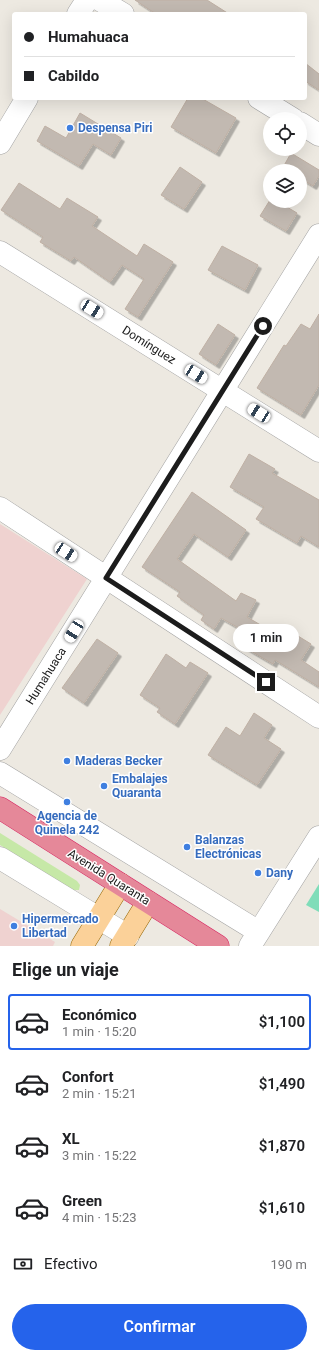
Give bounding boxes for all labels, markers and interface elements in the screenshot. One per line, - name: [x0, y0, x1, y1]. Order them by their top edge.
- text: Humahuaca: [48, 28, 129, 46]
- text: Cabildo: [48, 67, 99, 85]
- map controls: [263, 112, 307, 208]
- button: locate: [263, 112, 307, 156]
- place label: Despensa Piri: [78, 121, 152, 135]
- marker: Despensa Piri: [65, 123, 75, 133]
- button: layers: [263, 164, 307, 208]
- car: [79, 298, 105, 320]
- route start: [254, 317, 272, 335]
- street label: Domínguez: [120, 323, 178, 367]
- car: [183, 363, 209, 385]
- car: [246, 402, 272, 424]
- car: [53, 540, 79, 564]
- car: [63, 618, 85, 644]
- callout: 1 min: [233, 624, 299, 652]
- text: 1 min: [250, 630, 282, 645]
- street label: Humahuaca: [23, 645, 69, 707]
- route end: [257, 673, 275, 691]
- place label: Maderas Becker: [75, 754, 163, 768]
- marker: Maderas Becker: [62, 756, 72, 766]
- place label: Embalajes Quaranta: [112, 772, 168, 800]
- marker: Embalajes Quaranta: [99, 781, 109, 791]
- marker: Agencia de Quinela 242: [62, 797, 72, 807]
- place label: Agencia de Quinela 242: [35, 809, 99, 837]
- place label: Balanzas Electrónicas: [195, 833, 261, 861]
- marker: Balanzas Electrónicas: [182, 842, 192, 852]
- street label: Avenida Quaranta: [65, 846, 153, 908]
- place label: Dany: [266, 866, 294, 880]
- marker: Dany: [253, 868, 263, 878]
- place label: Hipermercado Libertad: [22, 912, 99, 940]
- marker: Hipermercado Libertad: [9, 921, 19, 931]
- text: Elige un viaje: [12, 959, 119, 980]
- icon: car: [14, 1004, 50, 1040]
- text: Económico: [62, 1006, 137, 1024]
- text: $1,100: [259, 1013, 305, 1031]
- text: 1 min · 15:20: [62, 1024, 137, 1039]
- icon: car: [14, 1066, 50, 1102]
- text: Confort: [62, 1068, 113, 1086]
- text: $1,490: [259, 1075, 305, 1093]
- text: 2 min · 15:21: [62, 1086, 137, 1101]
- icon: car: [14, 1128, 50, 1164]
- text: XL: [62, 1130, 80, 1148]
- text: $1,870: [259, 1137, 305, 1155]
- text: 3 min · 15:22: [62, 1148, 137, 1163]
- icon: car: [14, 1190, 50, 1226]
- text: Green: [62, 1192, 102, 1210]
- text: $1,610: [259, 1199, 305, 1217]
- text: 4 min · 15:23: [62, 1210, 137, 1225]
- icon: cash: [12, 1253, 34, 1275]
- text: Efectivo: [44, 1255, 98, 1273]
- text: 190 m: [270, 1257, 307, 1272]
- button: Confirmar: [12, 1304, 307, 1350]

